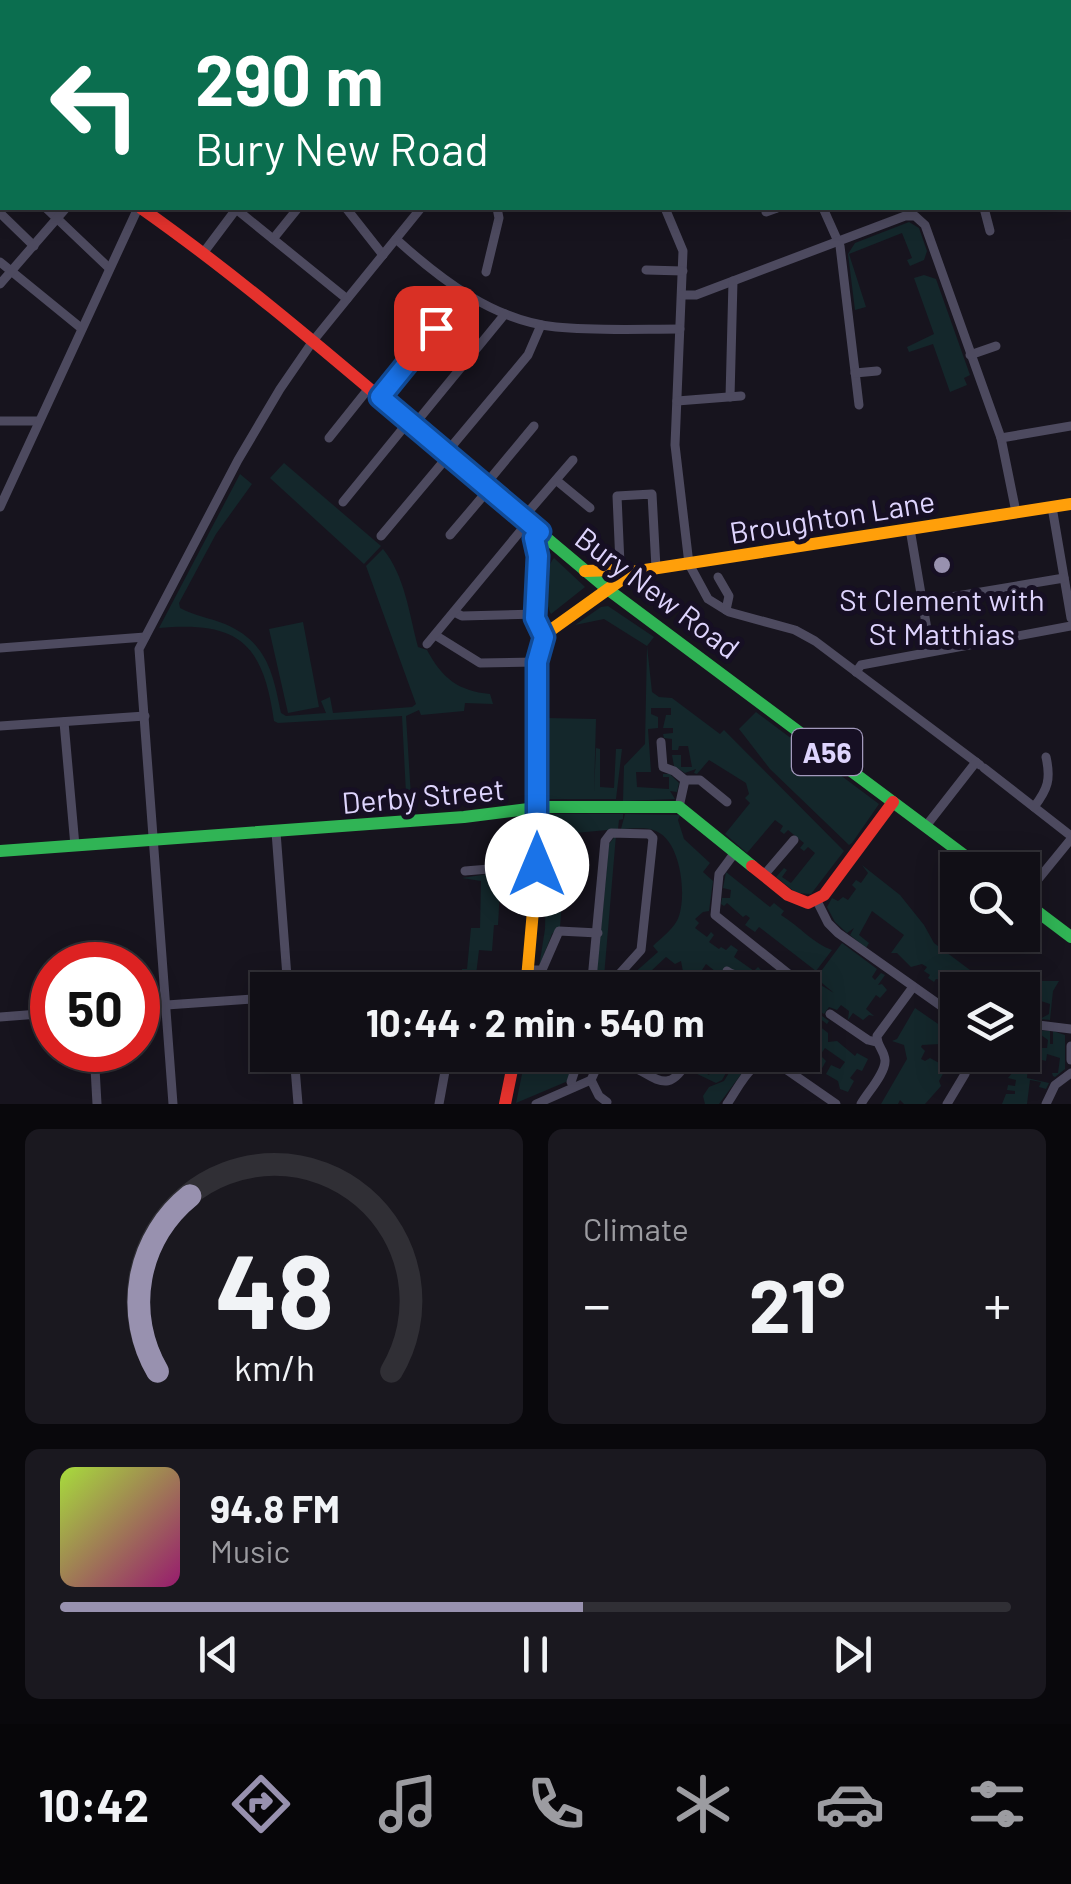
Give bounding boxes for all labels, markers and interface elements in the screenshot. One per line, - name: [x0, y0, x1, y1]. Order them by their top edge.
- text: 290 m: [195, 36, 384, 120]
- icon: left: [30, 40, 160, 170]
- text: Bury New Road: [195, 121, 489, 175]
- pin: [394, 286, 479, 371]
- icon: arrive: [409, 301, 464, 356]
- street label: Broughton Lane: [727, 482, 937, 550]
- street label: Bury New Road: [569, 519, 747, 665]
- marker: St Clement with St Matthias: [931, 554, 953, 576]
- place label: St Clement with St Matthias: [839, 581, 1045, 651]
- road number: A56: [792, 729, 862, 775]
- street label: Derby Street: [340, 770, 506, 820]
- position arrow: [485, 813, 589, 917]
- map controls: [940, 852, 1040, 1072]
- button: search: [940, 852, 1040, 952]
- speed limit sign: 50: [30, 942, 160, 1072]
- button: layers: [940, 972, 1040, 1072]
- text: 10:44 · 2 min · 540 m: [366, 999, 704, 1045]
- text: Climate: [583, 1209, 689, 1247]
- text: 48: [214, 1225, 334, 1350]
- text: 21°: [749, 1258, 845, 1348]
- text: −: [583, 1270, 611, 1336]
- text: +: [983, 1270, 1011, 1336]
- text: km/h: [234, 1345, 314, 1388]
- text: 94.8 FM: [210, 1485, 340, 1531]
- text: Music: [210, 1531, 290, 1569]
- icon: previous: [191, 1627, 246, 1682]
- icon: pause: [508, 1627, 563, 1682]
- icon: next: [825, 1627, 880, 1682]
- icon: directions: [226, 1769, 296, 1839]
- icon: music: [373, 1769, 443, 1839]
- icon: phone: [521, 1769, 591, 1839]
- icon: climate: [668, 1769, 738, 1839]
- icon: car: [815, 1769, 885, 1839]
- icon: filters: [962, 1769, 1032, 1839]
- text: 10:42: [39, 1777, 149, 1831]

